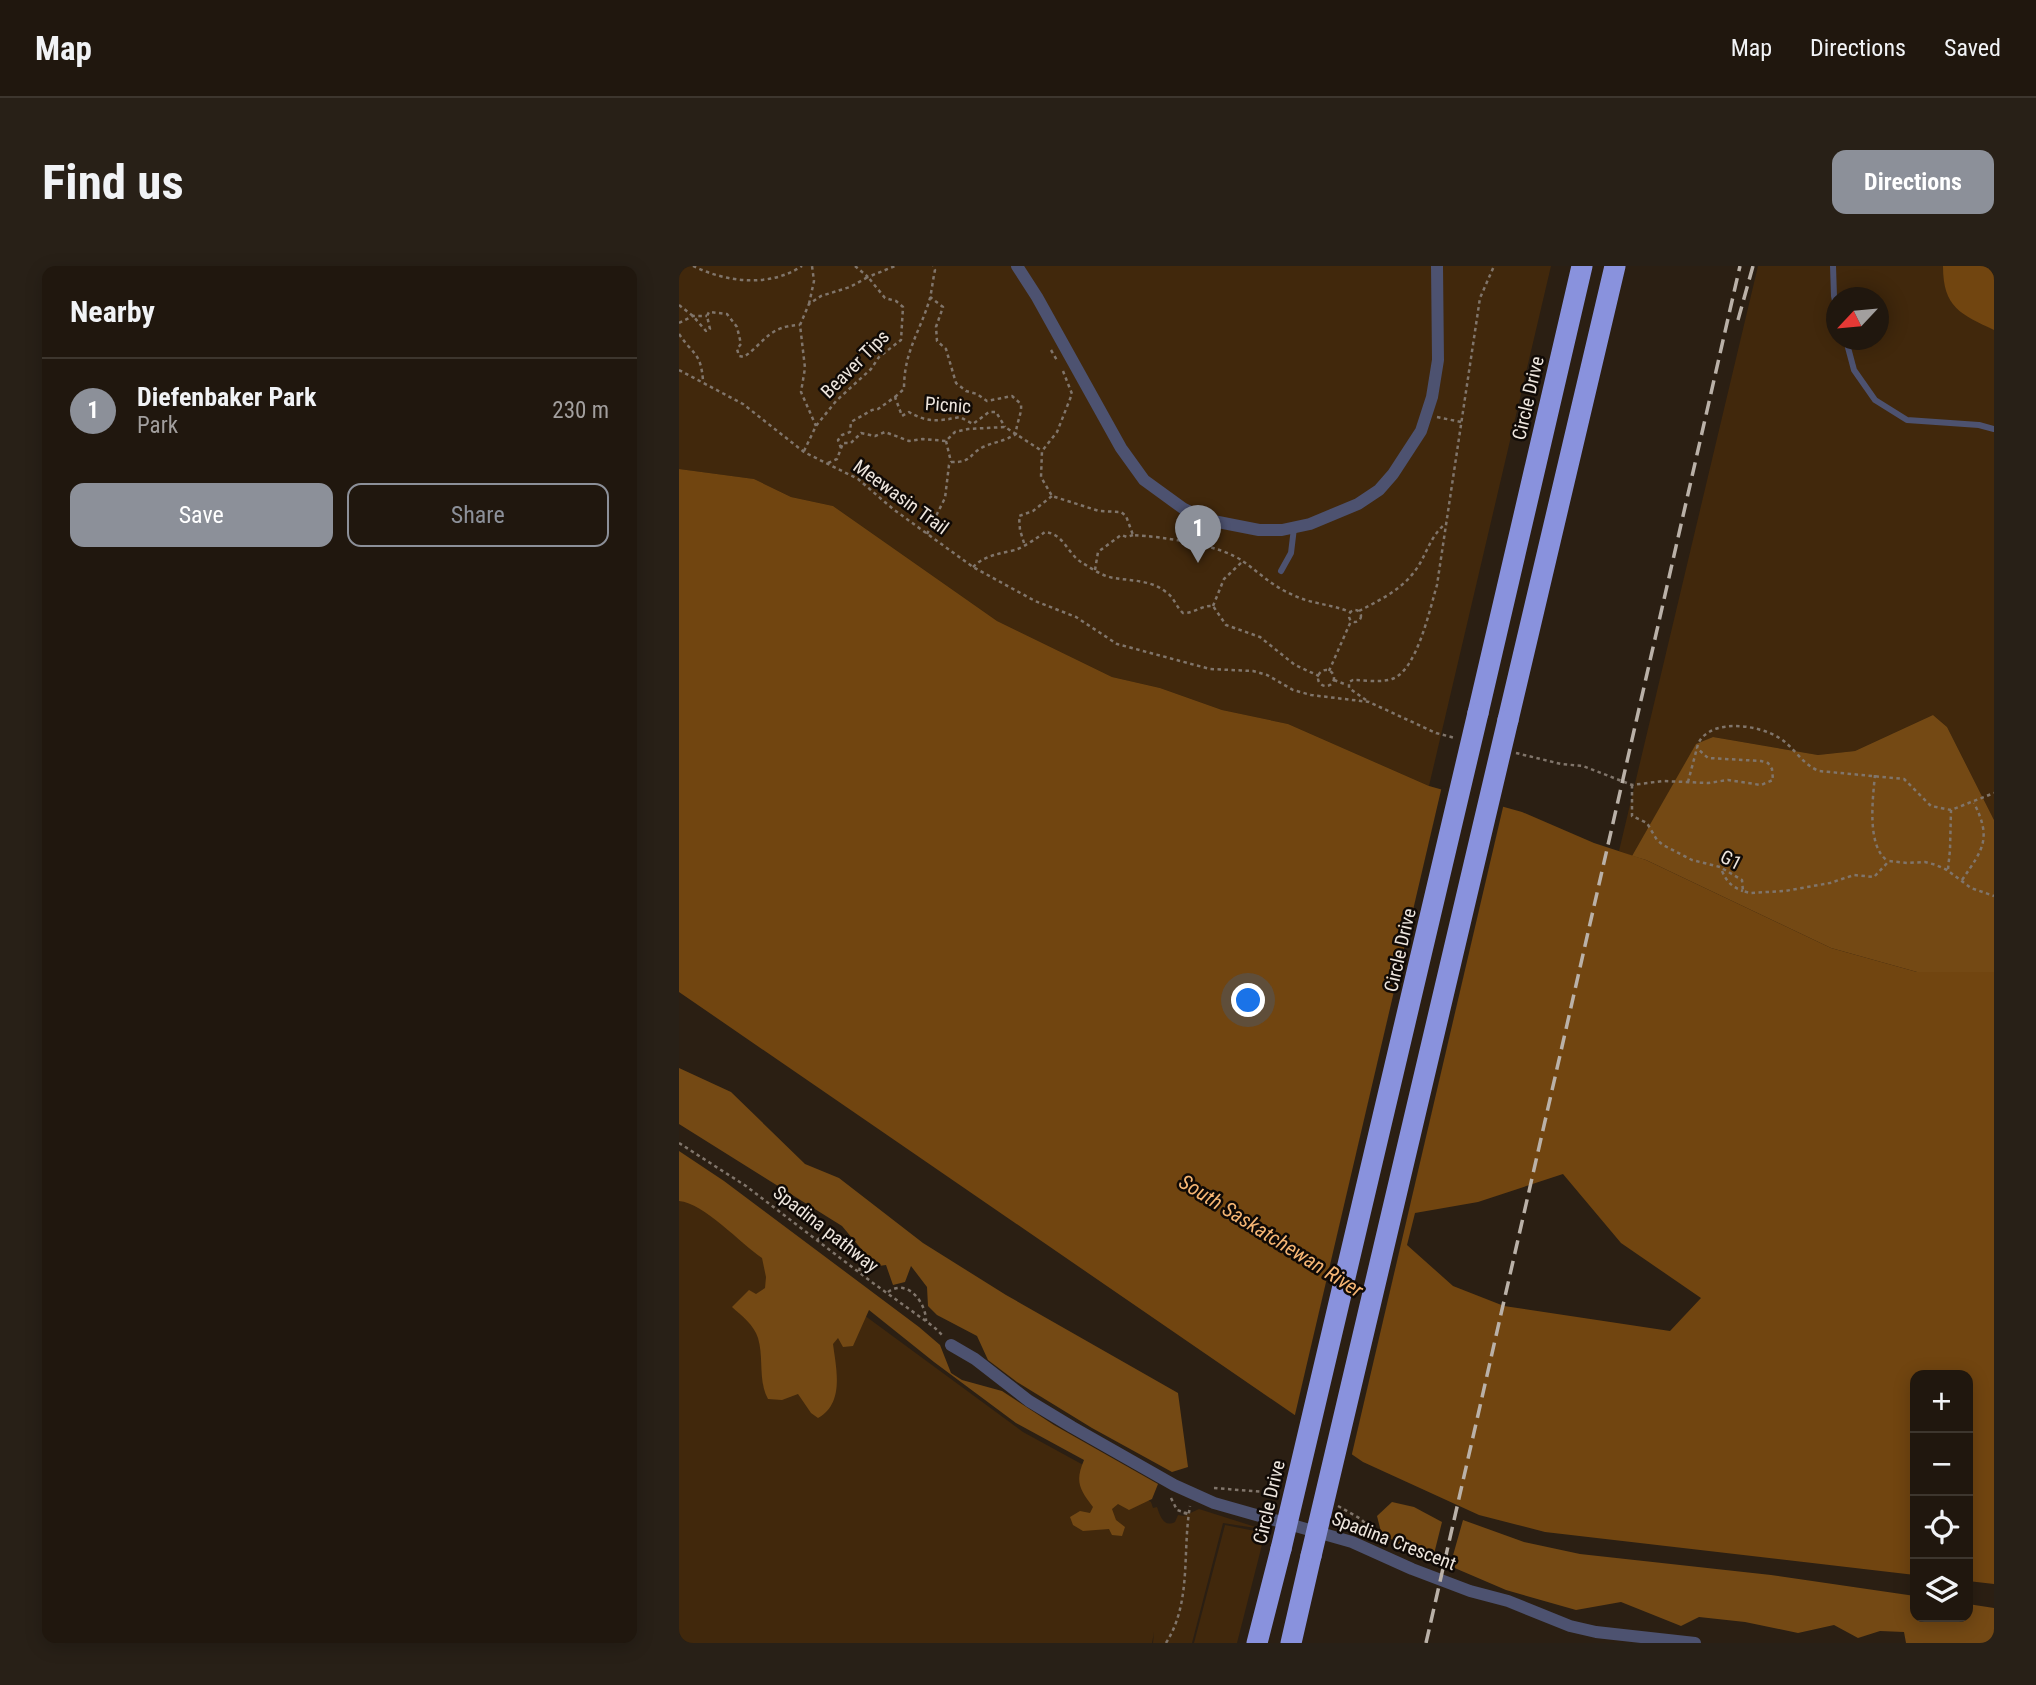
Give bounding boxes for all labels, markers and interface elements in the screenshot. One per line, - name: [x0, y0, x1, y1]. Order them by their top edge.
- text: Map: [35, 29, 92, 68]
- text: Map: [1731, 34, 1772, 62]
- text: Directions: [1810, 34, 1906, 62]
- text: Saved: [1944, 34, 2001, 62]
- button: Directions: [1832, 150, 1994, 214]
- text: Find us: [42, 154, 184, 211]
- north arrow: [1826, 287, 1889, 350]
- text: Nearby: [70, 294, 155, 329]
- street label: Beaver Tips: [816, 325, 894, 403]
- street label: Circle Drive: [1507, 354, 1549, 442]
- text: Diefenbaker Park: [137, 382, 316, 412]
- street label: Picnic: [924, 392, 972, 418]
- text: 1: [87, 397, 99, 424]
- text: 230 m: [552, 397, 609, 424]
- text: Park: [137, 412, 178, 439]
- street label: Meewasin Trail: [849, 455, 953, 539]
- button: Save: [70, 483, 333, 547]
- button: Share: [347, 483, 609, 547]
- pin: 1: [1175, 505, 1221, 563]
- street label: G1: [1717, 845, 1745, 875]
- street label: Circle Drive: [1379, 906, 1421, 994]
- your location: [1231, 983, 1265, 1017]
- water label: South Saskatchewan River: [1175, 1170, 1368, 1303]
- street label: Spadina pathway: [769, 1181, 883, 1277]
- map controls: [1910, 1370, 1973, 1622]
- button: +: [1910, 1370, 1973, 1433]
- button: −: [1910, 1433, 1973, 1496]
- street label: Circle Drive: [1248, 1458, 1290, 1546]
- button: locate: [1910, 1496, 1973, 1559]
- street label: Spadina Crescent: [1329, 1507, 1459, 1575]
- button: layers: [1910, 1559, 1973, 1622]

